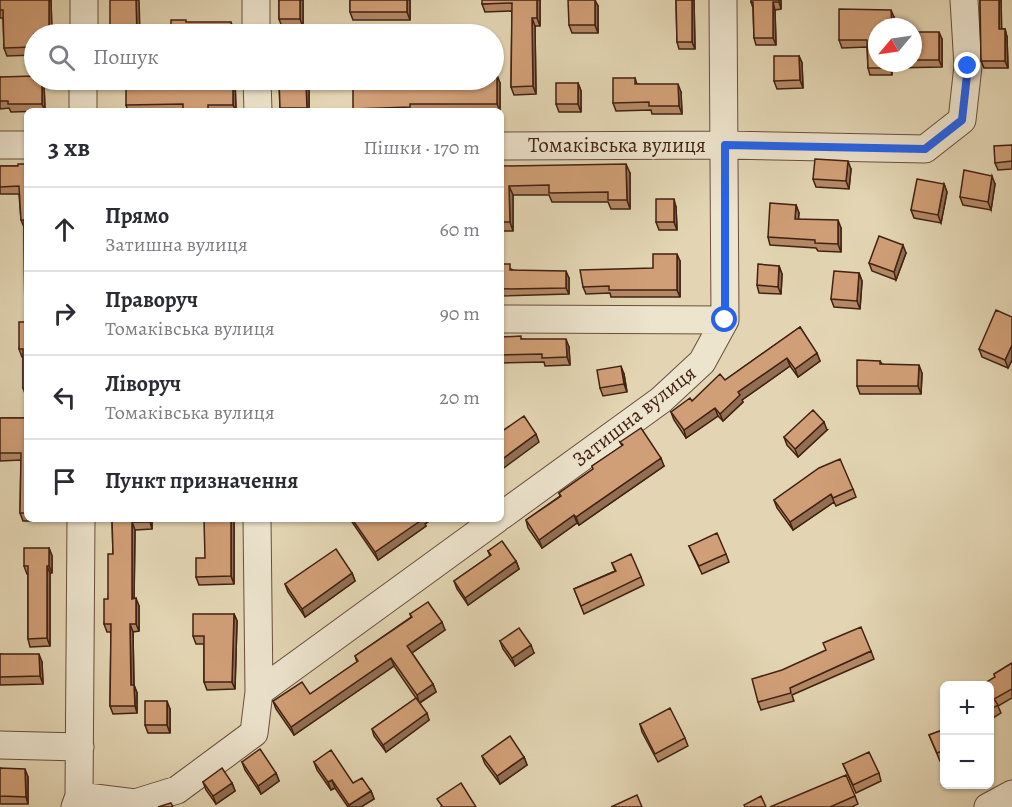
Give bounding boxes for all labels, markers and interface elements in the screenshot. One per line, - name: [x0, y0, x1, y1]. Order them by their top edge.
- north arrow: [868, 18, 922, 72]
- search box: [24, 24, 504, 90]
- icon: search: [45, 41, 78, 74]
- text: Пошук: [93, 42, 159, 72]
- route end: [954, 52, 980, 78]
- text: 3 хв: [48, 130, 90, 165]
- street label: Томаківська вулиця: [528, 131, 706, 159]
- text: Пішки · 170 m: [364, 134, 480, 161]
- text: Прямо: [105, 201, 169, 231]
- icon: ahead: [48, 213, 81, 246]
- text: 60 m: [440, 216, 480, 243]
- text: Затишна вулиця: [105, 231, 248, 258]
- text: Праворуч: [105, 285, 198, 315]
- icon: right: [48, 297, 81, 330]
- text: 90 m: [440, 300, 480, 327]
- route start: [711, 306, 737, 332]
- text: Томаківська вулиця: [105, 315, 275, 342]
- street label: Затишна вулиця: [566, 359, 702, 473]
- text: Ліворуч: [105, 369, 181, 399]
- icon: left: [48, 381, 81, 414]
- text: 20 m: [439, 384, 480, 411]
- text: Томаківська вулиця: [105, 399, 275, 426]
- icon: arrive: [48, 465, 81, 498]
- text: Пункт призначення: [105, 466, 298, 496]
- map controls: [940, 681, 994, 789]
- button: +: [940, 681, 994, 735]
- button: −: [940, 735, 994, 789]

